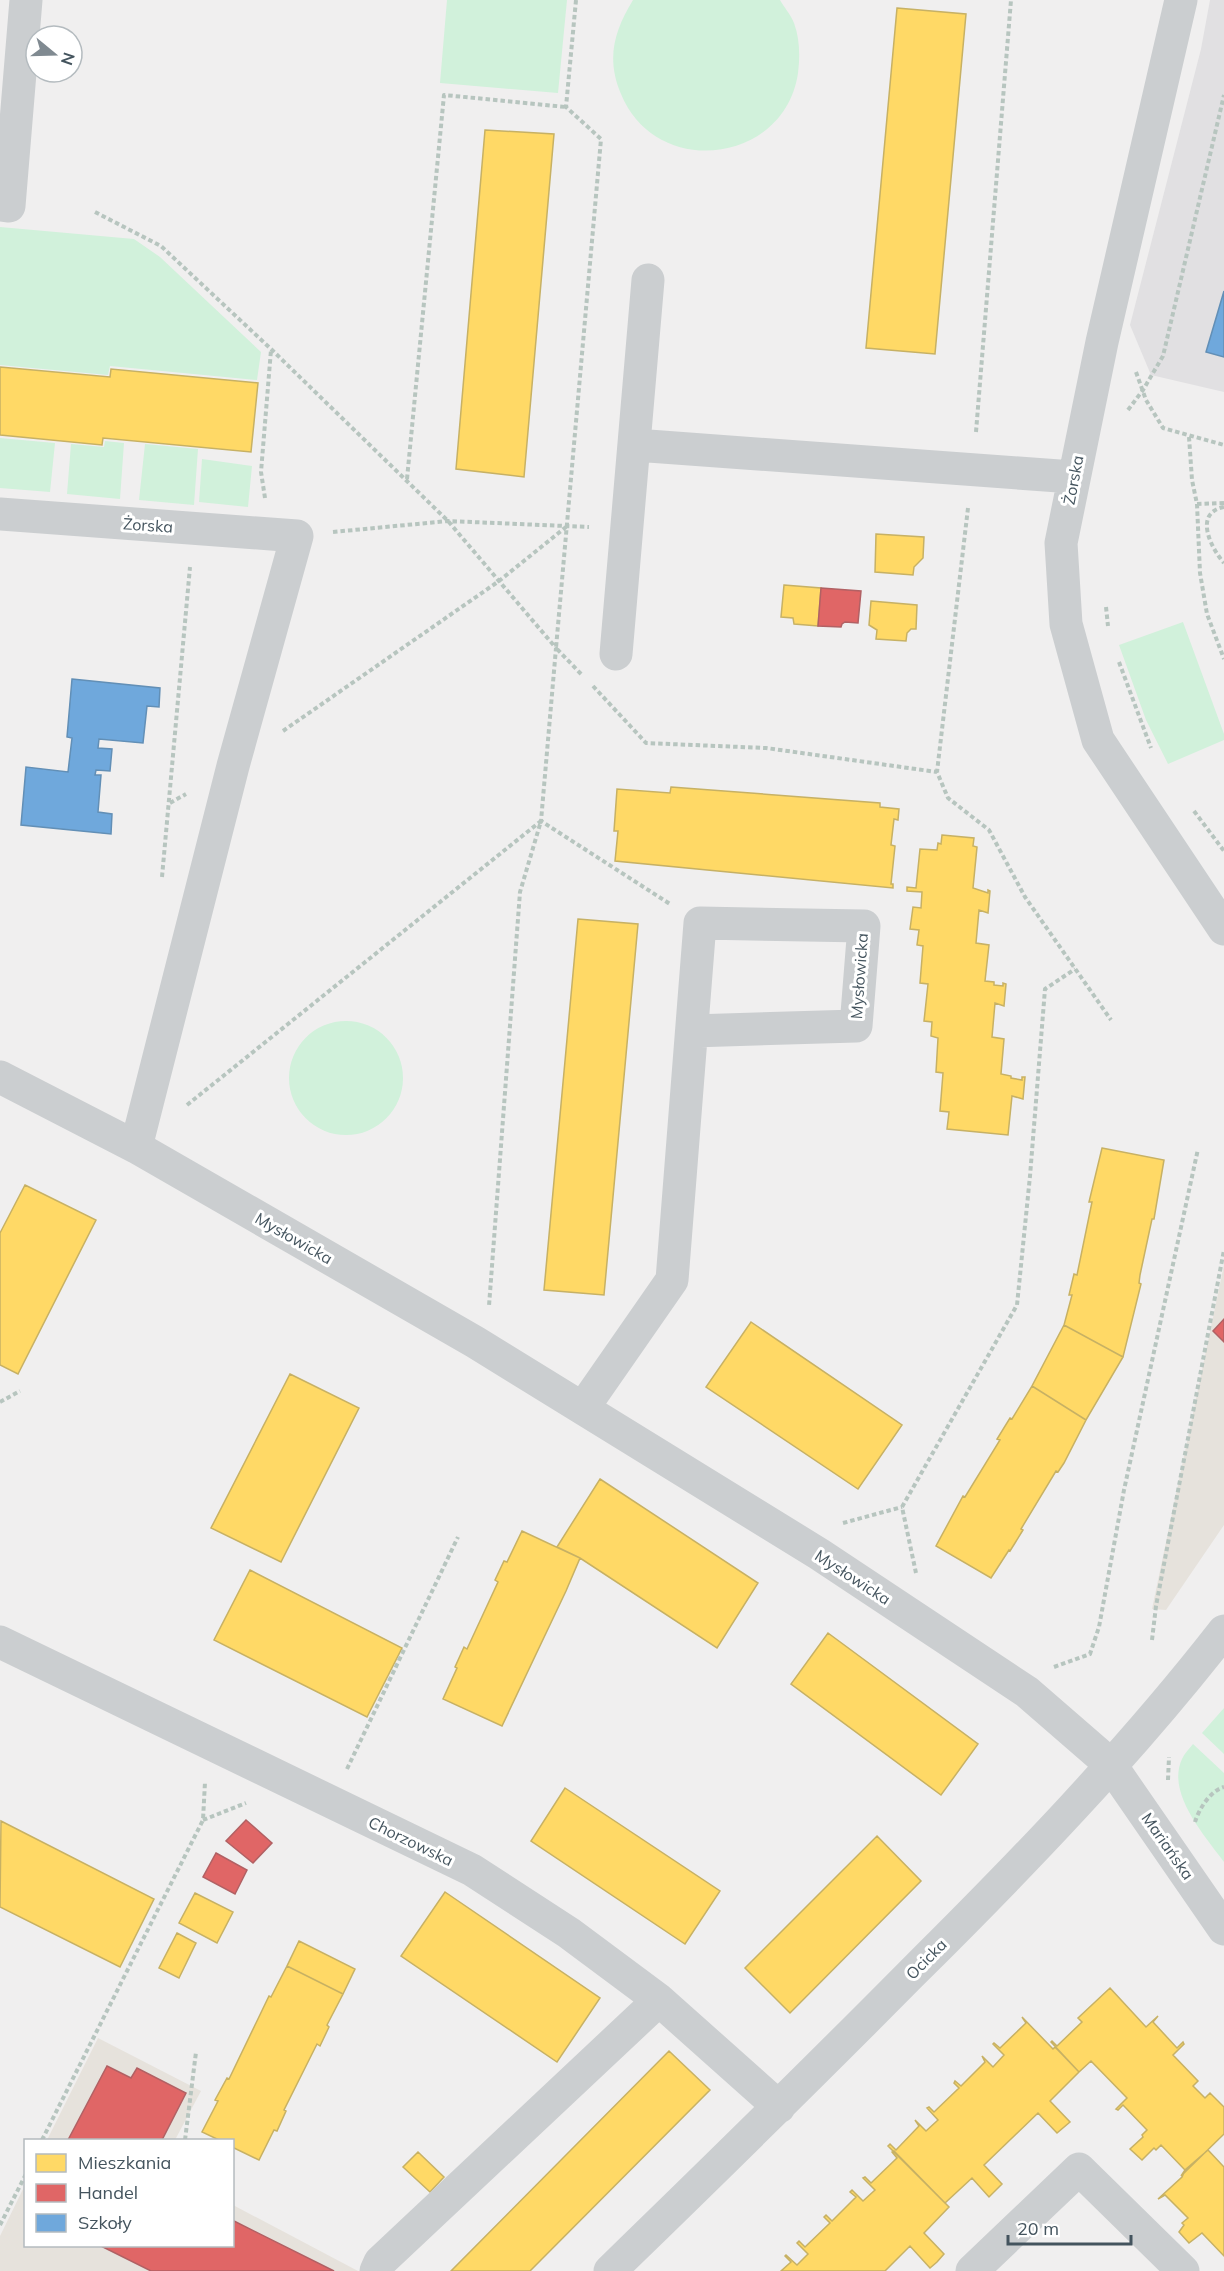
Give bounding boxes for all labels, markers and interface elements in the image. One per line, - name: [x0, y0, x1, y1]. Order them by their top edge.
- north arrow: [24, 24, 84, 84]
- text: N: [57, 50, 80, 68]
- street label: Żorska: [1058, 454, 1088, 506]
- street label: Żorska: [122, 513, 174, 537]
- street label: Mysłowicka: [846, 932, 872, 1020]
- street label: Mysłowicka: [252, 1208, 336, 1268]
- street label: Mysłowicka: [811, 1545, 895, 1609]
- street label: Mariańska: [1138, 1808, 1198, 1884]
- street label: Chorzowska: [365, 1812, 457, 1870]
- street label: Ocicka: [901, 1934, 951, 1984]
- legend: [24, 2139, 234, 2247]
- text: Mieszkania: [78, 2151, 171, 2174]
- text: Handel: [78, 2181, 138, 2204]
- scale bar: [1008, 2208, 1131, 2246]
- text: Szkoły: [78, 2211, 132, 2234]
- text: 20 m: [1017, 2217, 1059, 2240]

